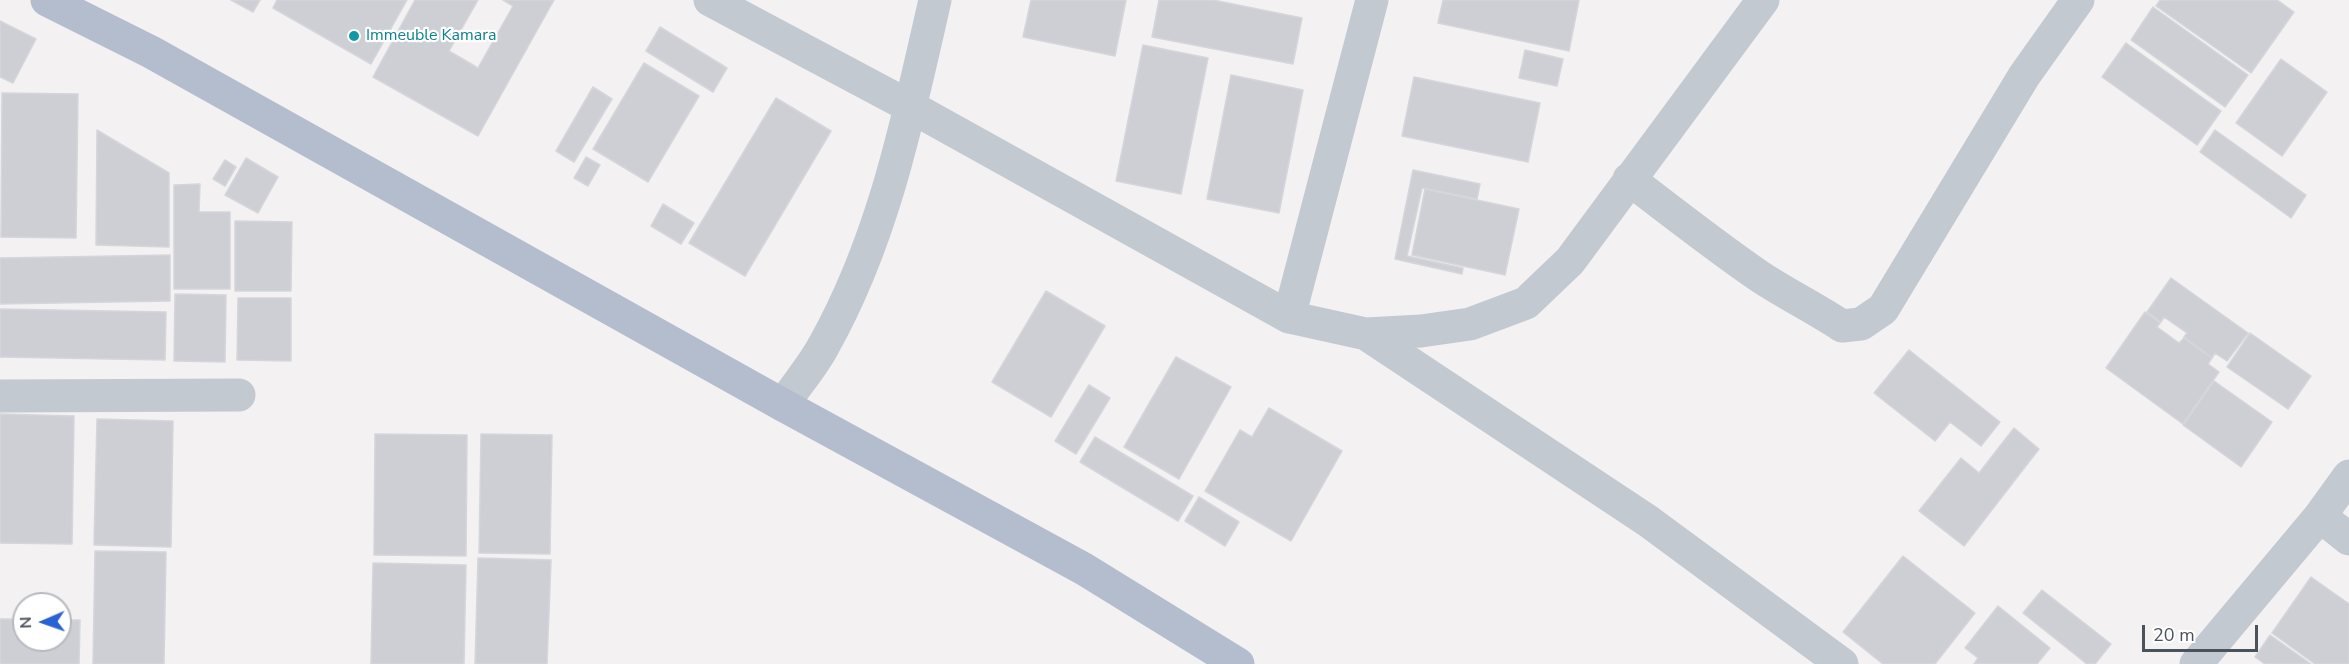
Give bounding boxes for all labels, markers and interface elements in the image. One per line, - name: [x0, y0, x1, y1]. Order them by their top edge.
- place label: Immeuble Kamara: [366, 26, 496, 46]
- marker: Immeuble Kamara: [347, 29, 361, 43]
- north arrow: [12, 592, 72, 652]
- scale bar: [2145, 613, 2260, 651]
- text: N: [15, 616, 37, 629]
- text: 20 m: [2153, 623, 2195, 647]

